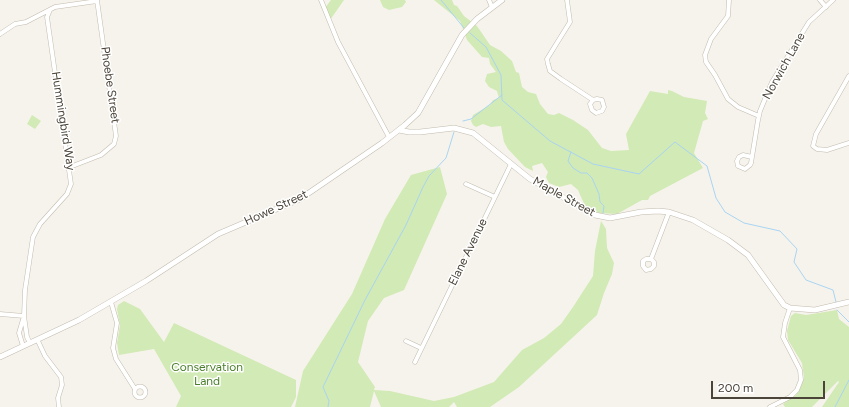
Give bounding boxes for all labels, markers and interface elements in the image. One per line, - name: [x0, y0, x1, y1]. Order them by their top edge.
- street label: Norwich Lane: [760, 30, 808, 102]
- street label: Phoebe Street: [97, 46, 123, 124]
- street label: Hummingbird Way: [48, 71, 78, 171]
- street label: Maple Street: [530, 174, 598, 220]
- street label: Howe Street: [242, 187, 310, 229]
- street label: Elane Avenue: [446, 216, 490, 288]
- park label: Conservation Land: [171, 360, 243, 388]
- scale bar: [713, 373, 827, 399]
- text: 200 m: [718, 381, 753, 395]

